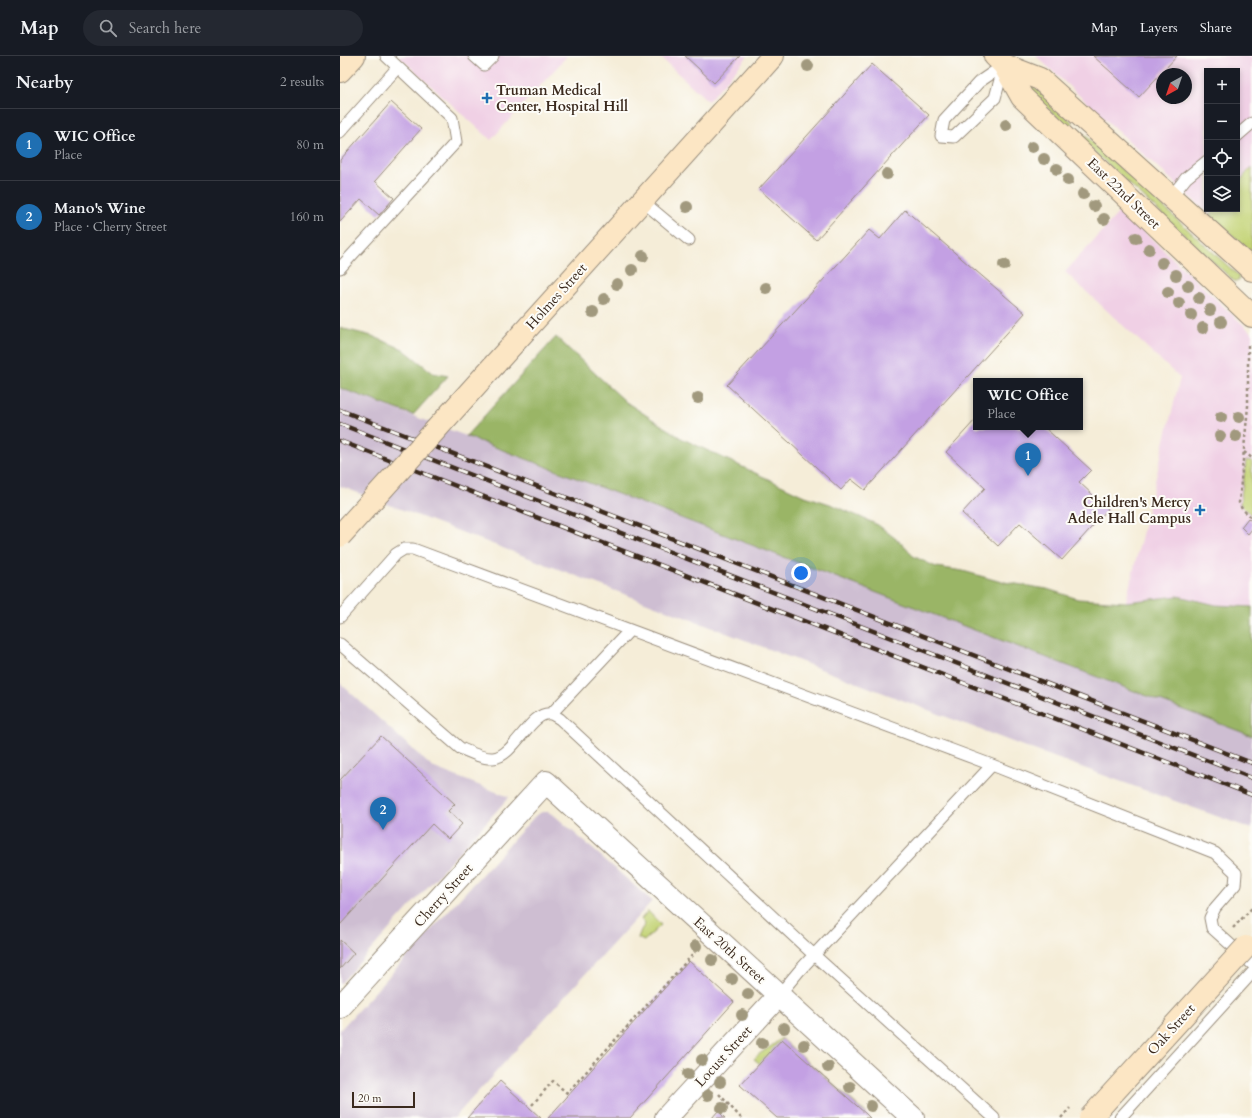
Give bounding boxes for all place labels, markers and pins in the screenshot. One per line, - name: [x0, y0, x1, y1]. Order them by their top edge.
- place label: Truman Medical Center, Hospital Hill: [496, 81, 628, 116]
- marker: Truman Medical Center, Hospital Hill: [481, 92, 493, 104]
- pin: 1: [1015, 443, 1041, 476]
- place label: Children's Mercy Adele Hall Campus: [1068, 493, 1191, 528]
- marker: Children's Mercy Adele Hall Campus: [1194, 504, 1206, 516]
- pin: 2: [370, 797, 396, 830]

